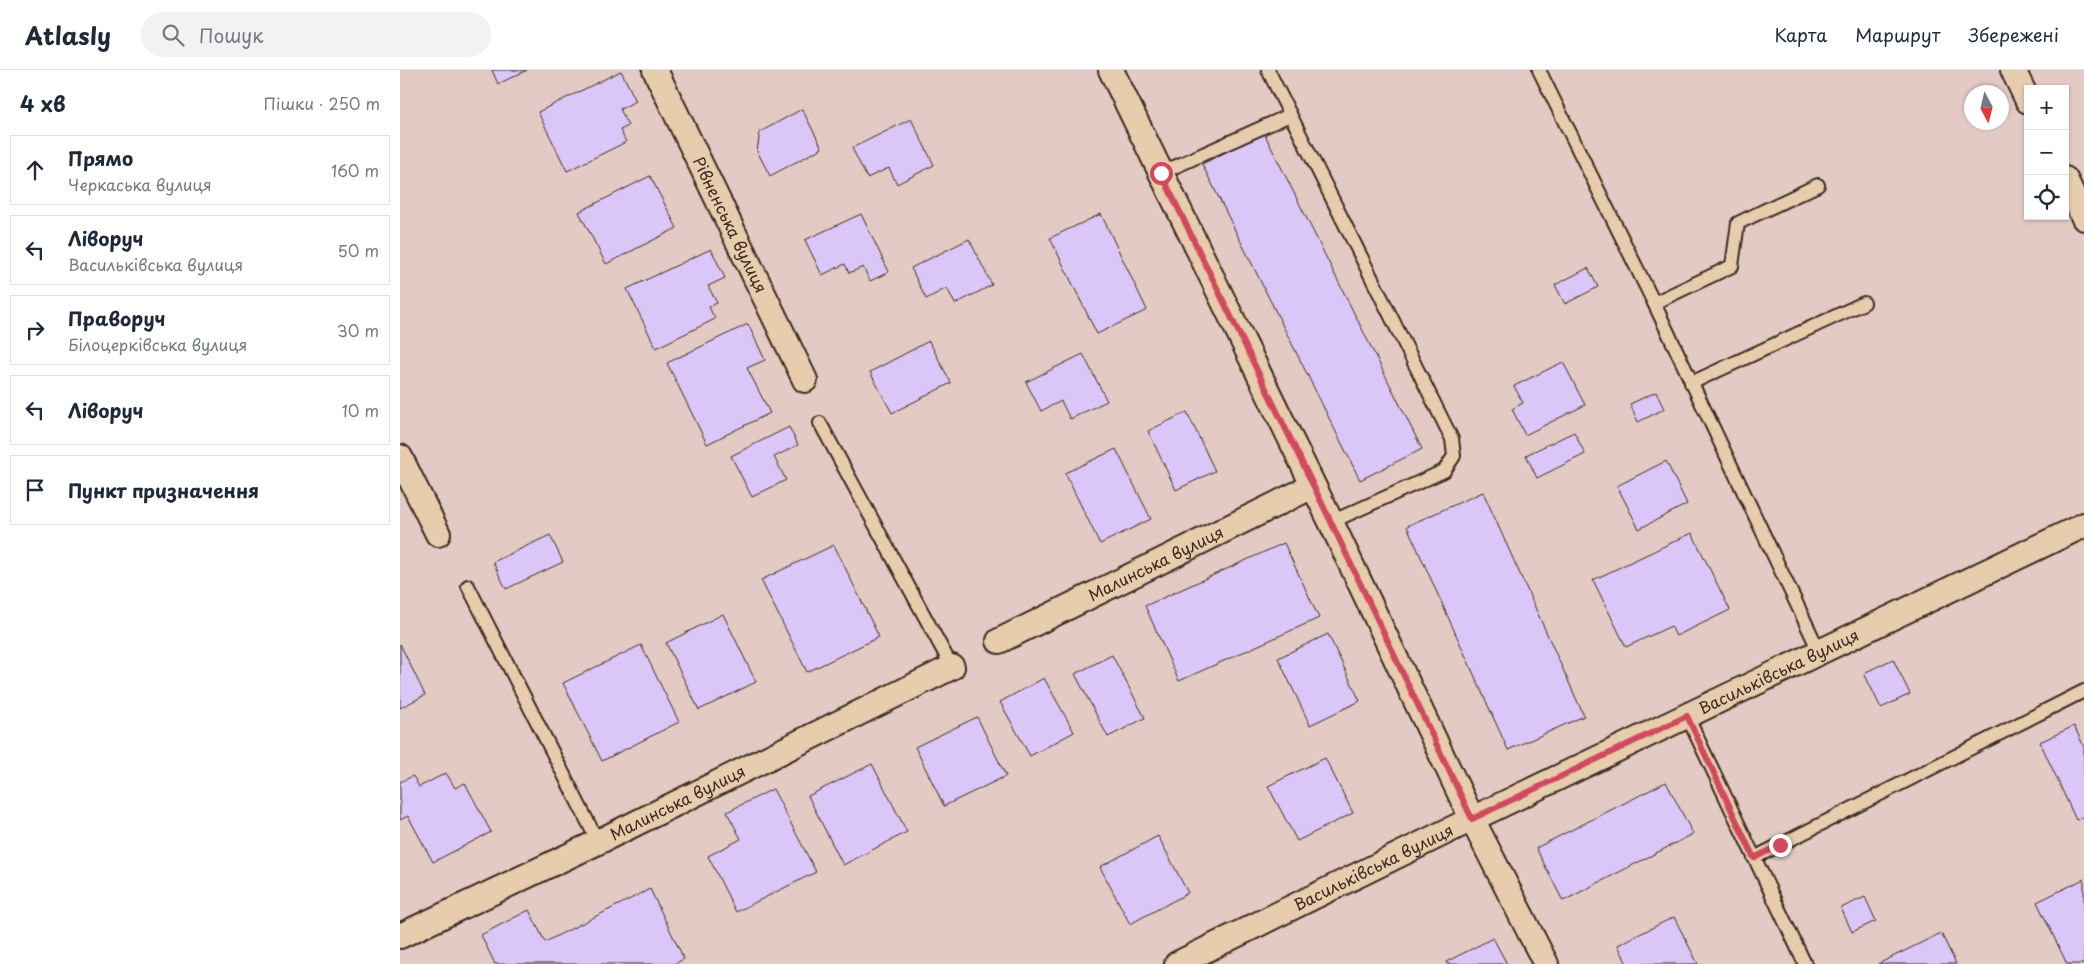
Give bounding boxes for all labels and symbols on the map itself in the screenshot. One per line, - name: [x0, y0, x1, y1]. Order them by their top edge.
- north arrow: [1964, 85, 2009, 130]
- street label: Рівненська вулиця: [688, 152, 774, 297]
- route start: [1150, 162, 1173, 185]
- street label: Малинська вулиця: [1084, 519, 1227, 606]
- street label: Васильківська вулиця: [1694, 622, 1862, 719]
- street label: Малинська вулиця: [605, 758, 749, 845]
- street label: Васильківська вулиця: [1289, 817, 1457, 916]
- route end: [1769, 834, 1792, 857]

